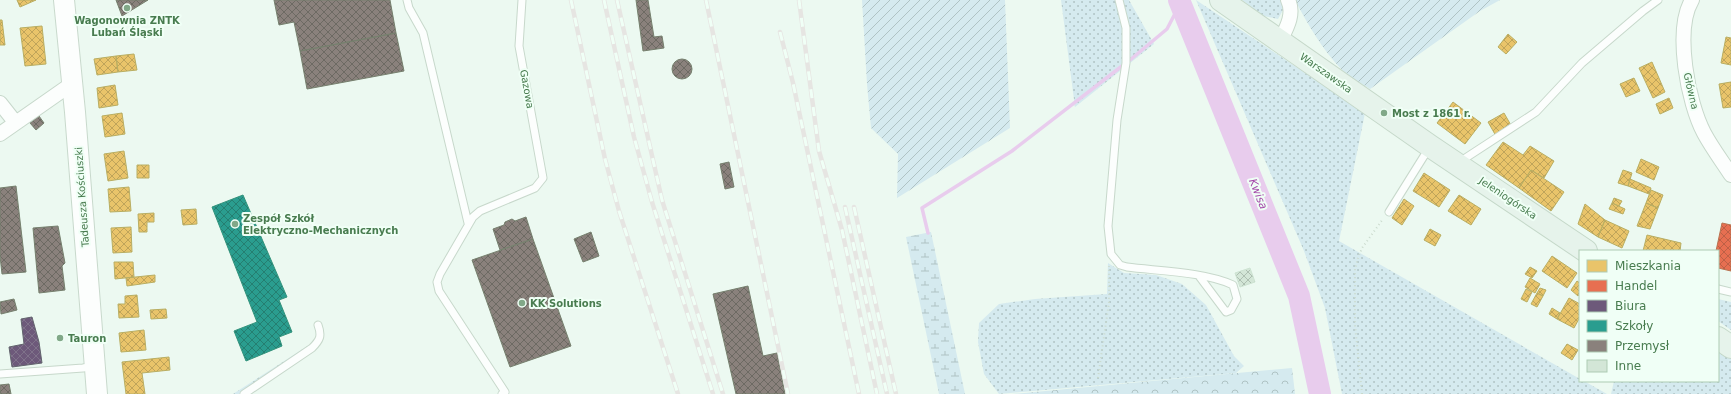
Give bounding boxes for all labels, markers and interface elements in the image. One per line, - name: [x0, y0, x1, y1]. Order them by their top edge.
- marker: Wagonownia ZNTK Lubań Śląski: [122, 3, 132, 13]
- place label: Wagonownia ZNTK Lubań Śląski: [74, 15, 181, 38]
- street label: Warszawska: [1298, 51, 1354, 95]
- street label: Gazowa: [518, 69, 536, 109]
- street label: Główna: [1681, 72, 1701, 110]
- marker: Most z 1861 r.: [1379, 108, 1389, 118]
- place label: Most z 1861 r.: [1392, 108, 1471, 119]
- street label: Tadeusza Kościuszki: [73, 147, 91, 248]
- street label: Jeleniogórska: [1476, 174, 1539, 221]
- water label: Kwisa: [1246, 177, 1270, 211]
- place label: Zespół Szkół Elektryczno-Mechanicznych: [243, 213, 398, 236]
- marker: Zespół Szkół Elektryczno-Mechanicznych: [230, 219, 240, 229]
- legend: [1579, 250, 1719, 382]
- text: Mieszkania: [1615, 259, 1681, 273]
- text: Handel: [1615, 279, 1657, 293]
- marker: KK Solutions: [517, 298, 527, 308]
- place label: KK Solutions: [530, 298, 602, 309]
- text: Biura: [1615, 299, 1646, 313]
- text: Szkoły: [1615, 319, 1653, 333]
- marker: Tauron: [55, 333, 65, 343]
- place label: Tauron: [68, 333, 106, 344]
- text: Przemysł: [1615, 339, 1670, 353]
- text: Inne: [1615, 359, 1641, 373]

